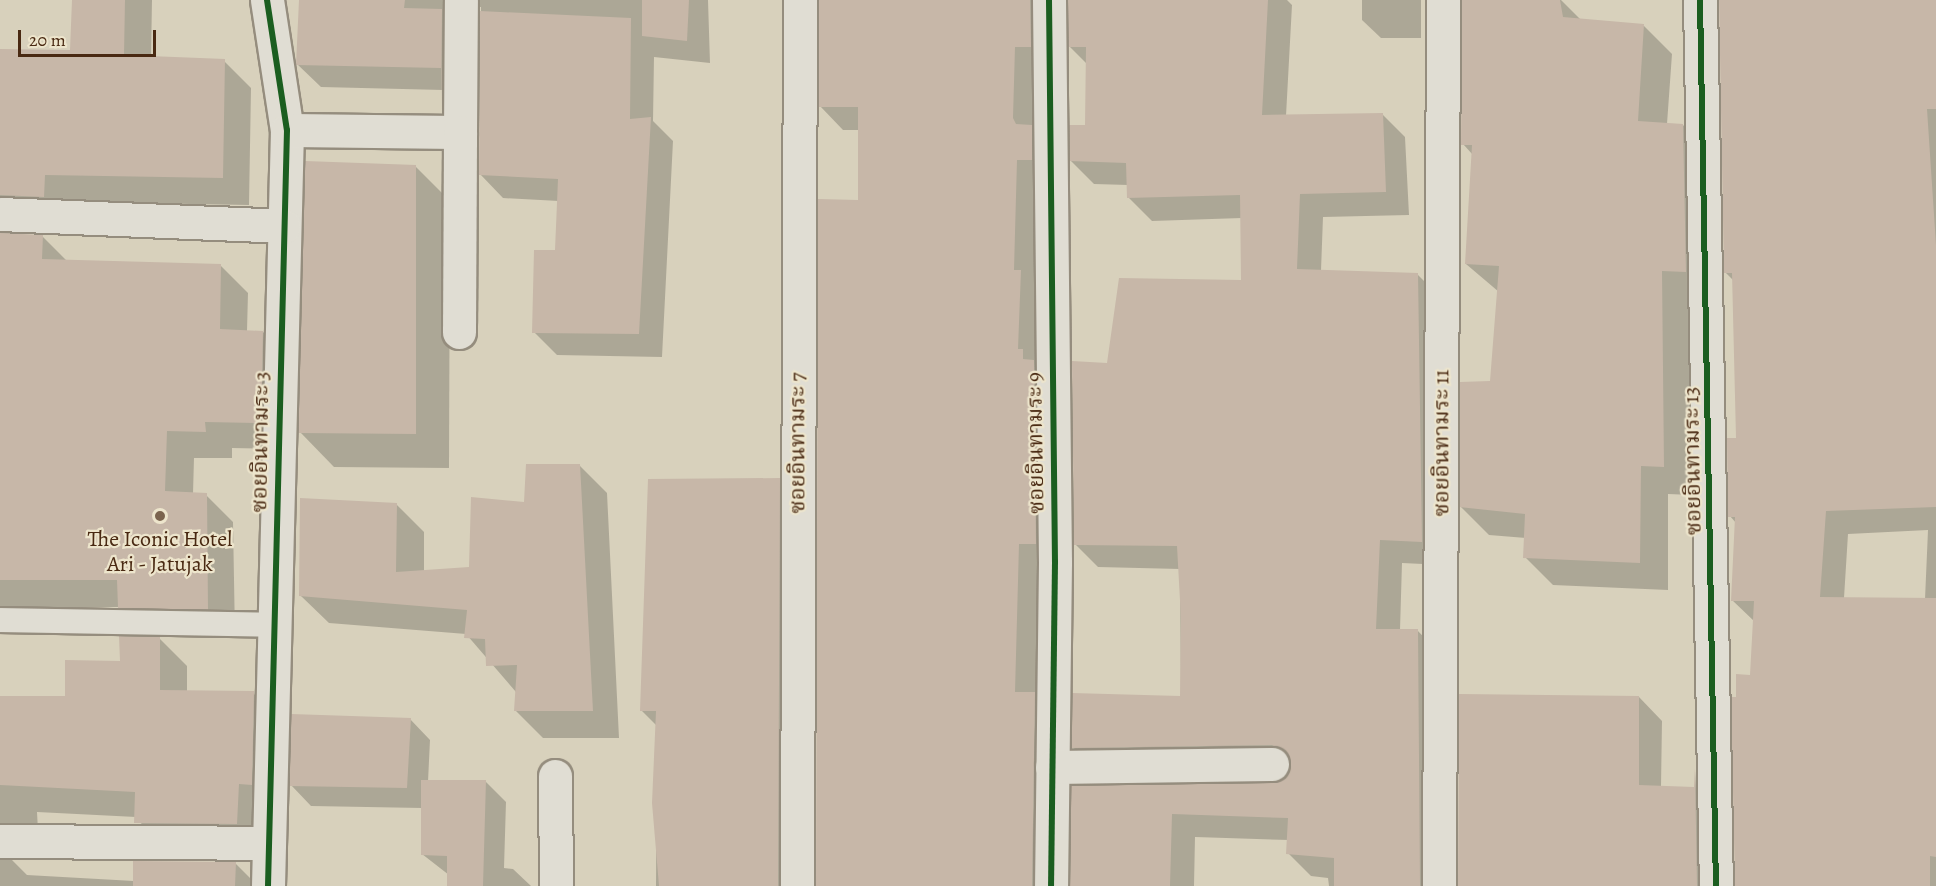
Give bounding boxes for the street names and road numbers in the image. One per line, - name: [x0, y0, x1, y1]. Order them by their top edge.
- street label: ซอยอินทามระ 11: [1429, 369, 1455, 517]
- street label: ซอยอินทามระ 3: [247, 371, 275, 513]
- street label: ซอยอินทามระ 7: [785, 372, 811, 514]
- street label: ซอยอินทามระ 9: [1022, 372, 1050, 514]
- street label: ซอยอินทามระ 13: [1679, 386, 1707, 536]

